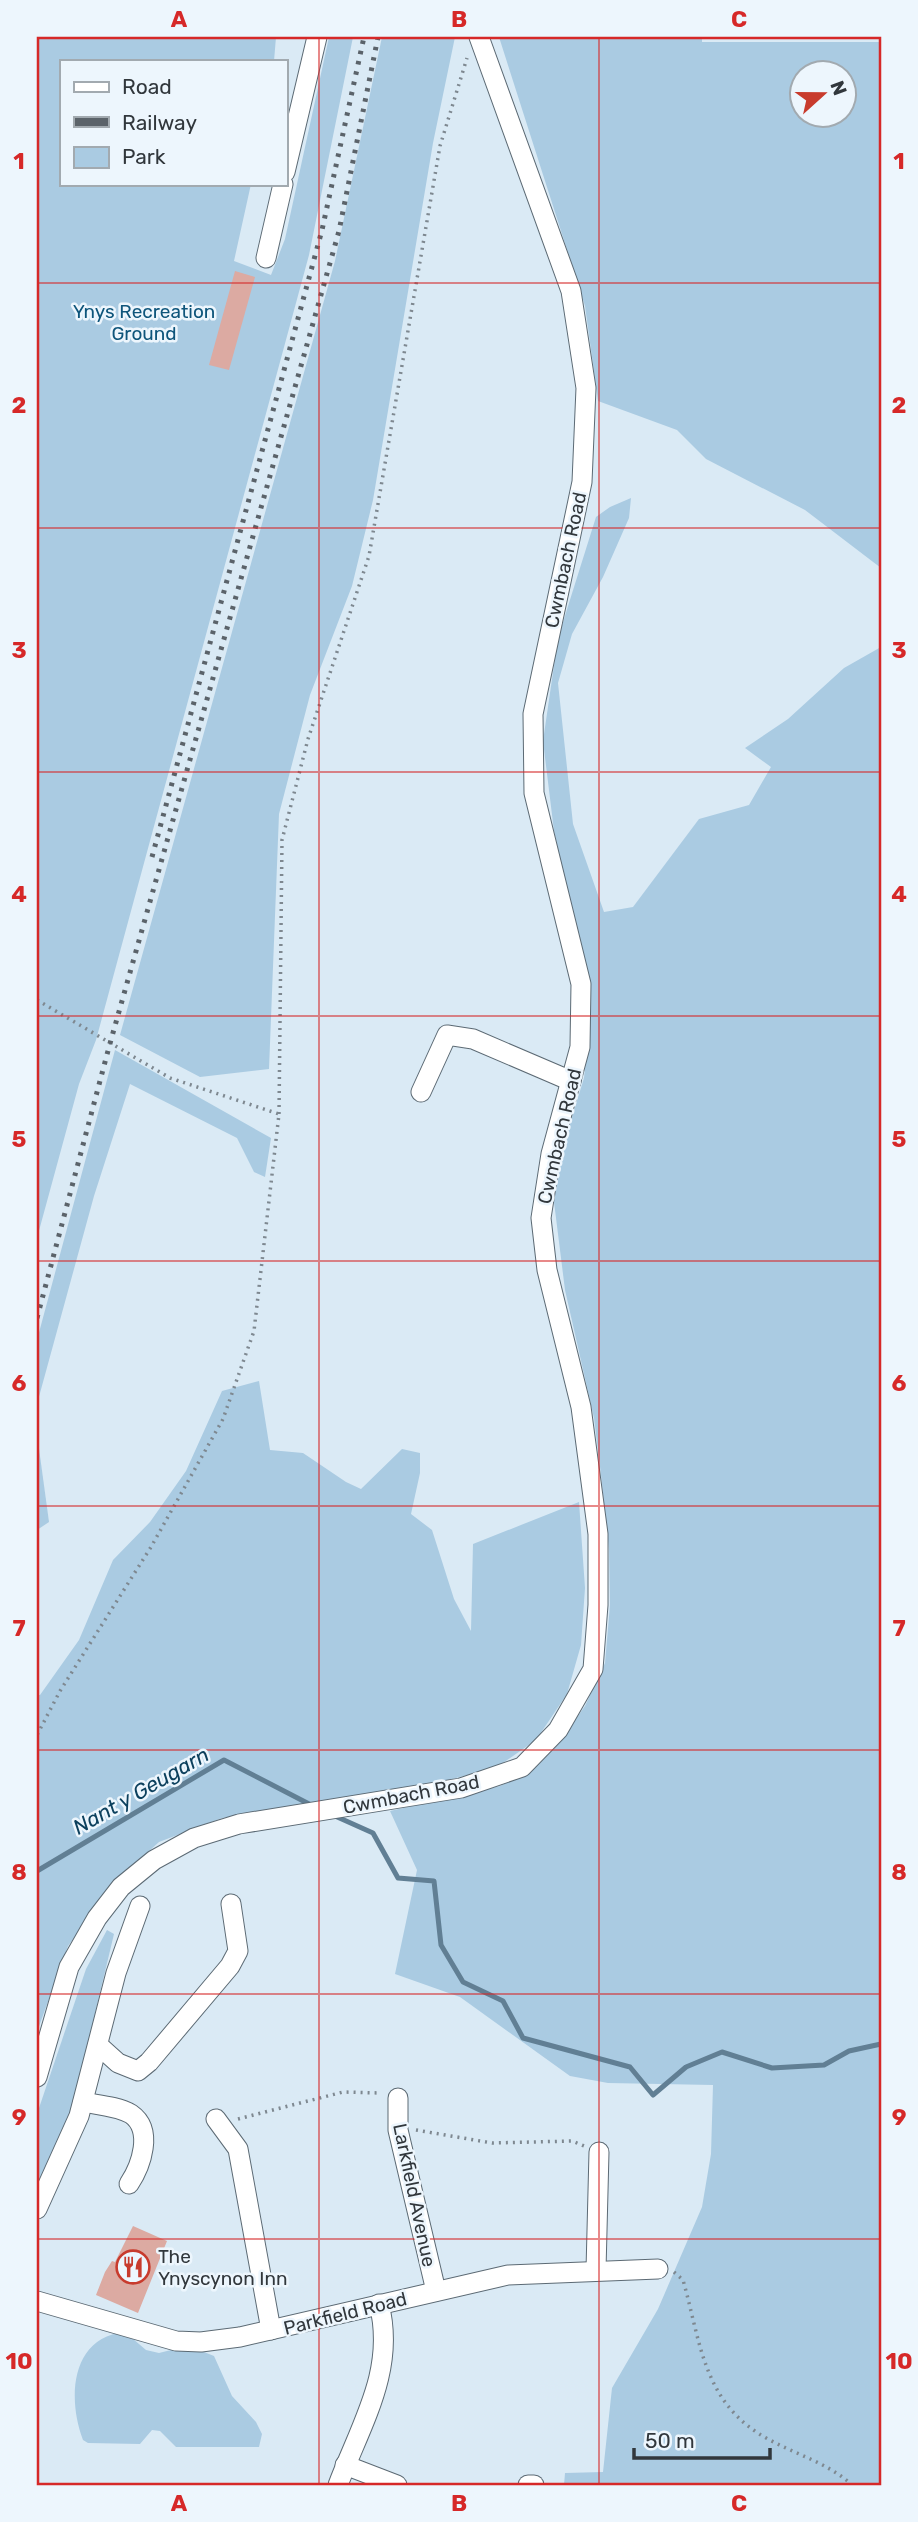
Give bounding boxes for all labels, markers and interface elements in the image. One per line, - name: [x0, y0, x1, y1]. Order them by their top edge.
- text: A: [171, 5, 188, 33]
- text: B: [451, 5, 467, 33]
- text: C: [731, 5, 747, 33]
- legend: [60, 60, 287, 186]
- north arrow: [788, 60, 858, 130]
- text: Road: [122, 74, 172, 99]
- text: N: [825, 78, 852, 99]
- text: Railway: [122, 110, 197, 135]
- text: Park: [122, 144, 166, 169]
- text: 1: [13, 147, 25, 175]
- text: 1: [893, 147, 905, 175]
- park label: Ynys Recreation Ground: [73, 300, 215, 345]
- text: 2: [12, 391, 26, 419]
- text: 2: [892, 391, 906, 419]
- street label: Cwmbach Road: [540, 490, 591, 630]
- text: 3: [11, 636, 27, 664]
- text: 3: [891, 636, 907, 664]
- text: 4: [11, 880, 27, 908]
- text: 4: [891, 880, 907, 908]
- street label: Cwmbach Road: [533, 1066, 586, 1206]
- text: 5: [12, 1125, 27, 1153]
- text: 5: [892, 1125, 907, 1153]
- text: 6: [12, 1369, 27, 1397]
- text: 6: [892, 1369, 907, 1397]
- text: 7: [12, 1614, 26, 1642]
- text: 7: [892, 1614, 906, 1642]
- water label: Nant y Geugarn: [68, 1742, 213, 1840]
- street label: Cwmbach Road: [341, 1770, 481, 1819]
- text: 8: [11, 1858, 27, 1886]
- text: 8: [891, 1858, 907, 1886]
- text: 9: [12, 2103, 26, 2131]
- text: 9: [892, 2103, 906, 2131]
- street label: Larkfield Avenue: [388, 2121, 441, 2269]
- place label: The Ynyscynon Inn: [158, 2245, 288, 2290]
- restaurant icon: The Ynyscynon Inn: [114, 2248, 152, 2286]
- street label: Parkfield Road: [281, 2287, 409, 2340]
- text: 10: [5, 2347, 33, 2375]
- text: 10: [885, 2347, 913, 2375]
- scale bar: [634, 2417, 771, 2461]
- text: 50 m: [645, 2428, 695, 2453]
- text: A: [171, 2489, 188, 2517]
- text: B: [451, 2489, 467, 2517]
- text: C: [731, 2489, 747, 2517]

